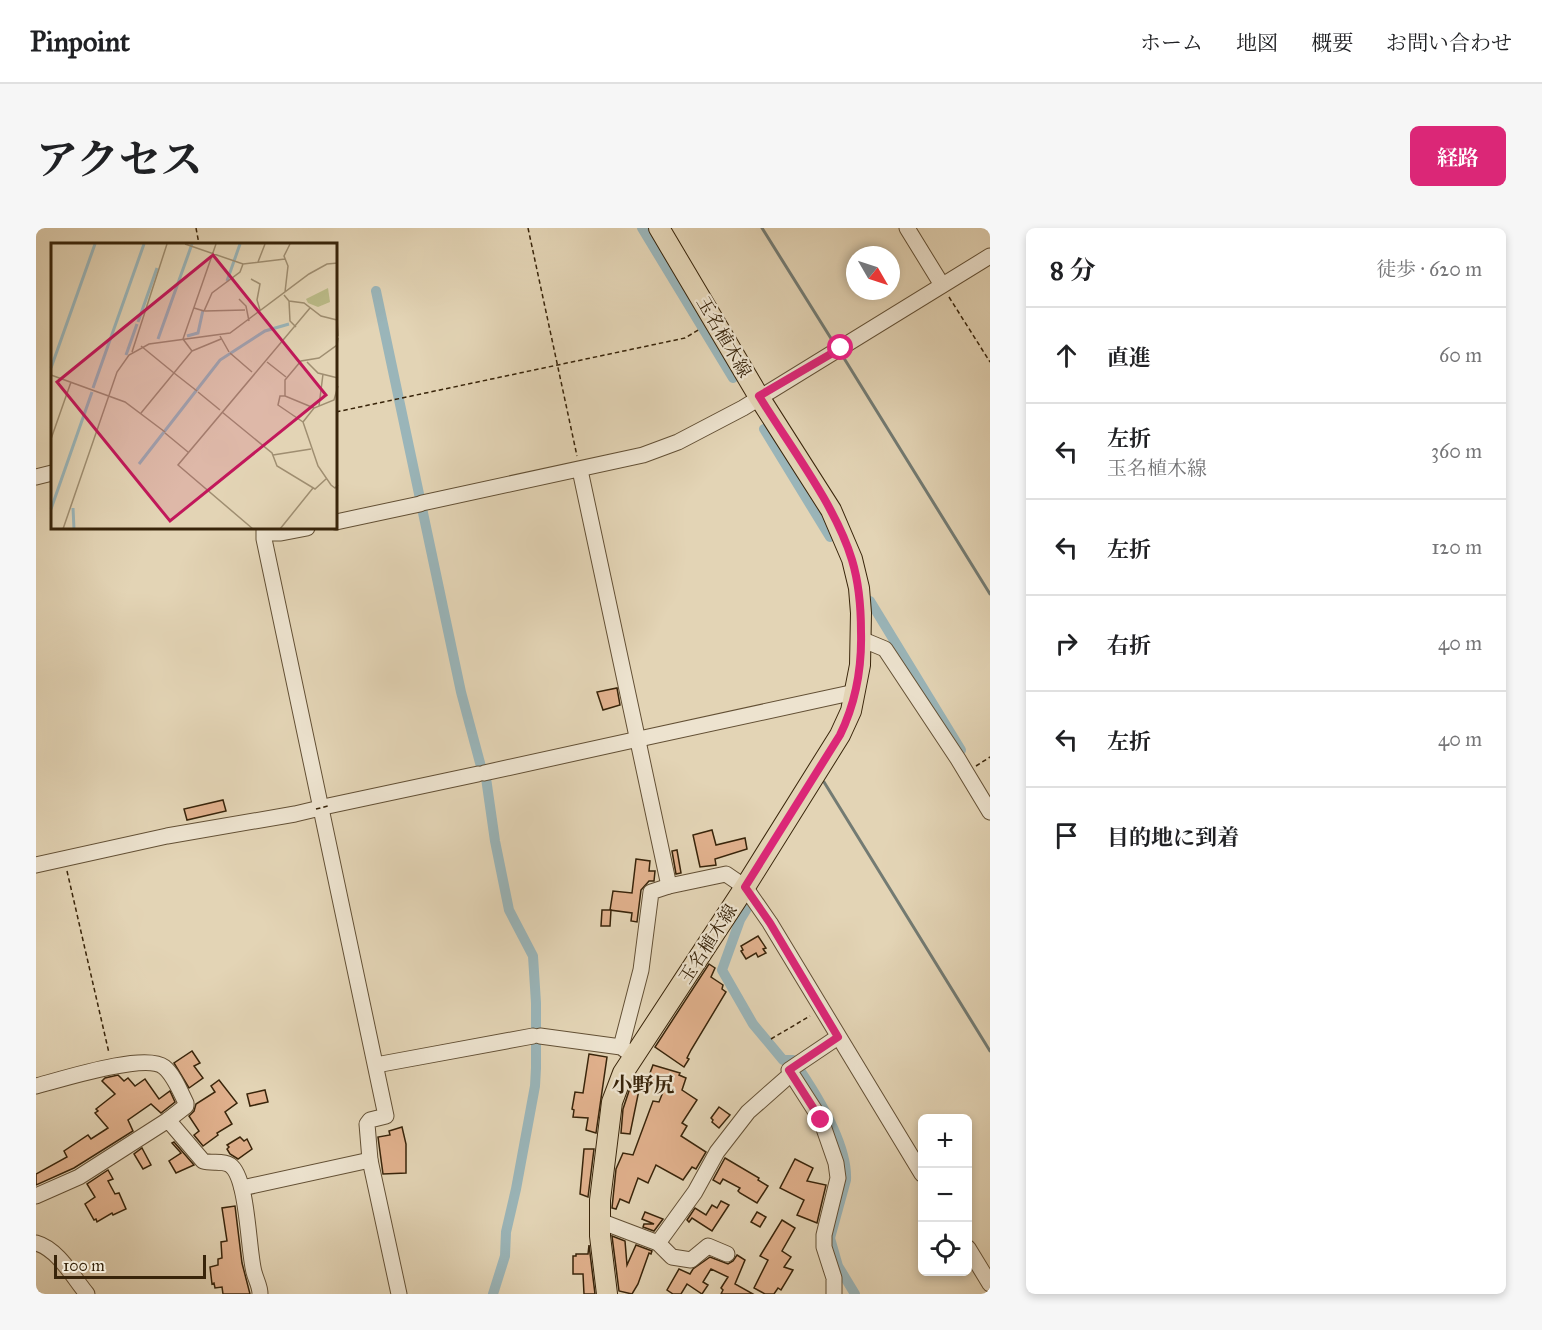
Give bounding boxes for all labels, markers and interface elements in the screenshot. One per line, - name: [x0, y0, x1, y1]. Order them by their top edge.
- text: Pinpoint: [30, 24, 130, 59]
- text: ホーム: [1140, 30, 1203, 56]
- text: 地図: [1236, 30, 1278, 56]
- text: 概要: [1311, 30, 1353, 56]
- text: お問い合わせ: [1386, 30, 1512, 56]
- button: 経路: [1410, 126, 1506, 186]
- text: アクセス: [36, 134, 203, 186]
- inset map: [51, 243, 338, 530]
- north arrow: [846, 246, 900, 300]
- text: 8 分: [1050, 254, 1095, 286]
- text: 徒歩 · 620 m: [1376, 257, 1482, 281]
- street label: 玉名植木線: [692, 293, 756, 381]
- route start: [827, 334, 853, 360]
- icon: ahead: [1050, 339, 1083, 372]
- text: 60 m: [1439, 343, 1482, 367]
- text: 直進: [1107, 344, 1151, 371]
- text: 左折: [1107, 425, 1151, 452]
- icon: left: [1050, 435, 1083, 468]
- text: 360 m: [1431, 439, 1482, 463]
- text: 玉名植木線: [1107, 456, 1207, 480]
- icon: left: [1050, 531, 1083, 564]
- text: 120 m: [1431, 535, 1482, 559]
- text: 左折: [1107, 536, 1151, 563]
- icon: right: [1050, 627, 1083, 660]
- text: 40 m: [1438, 631, 1482, 655]
- text: 右折: [1107, 632, 1151, 659]
- icon: left: [1050, 723, 1083, 756]
- text: 40 m: [1438, 727, 1482, 751]
- text: 左折: [1107, 728, 1151, 755]
- icon: arrive: [1050, 819, 1083, 852]
- text: 目的地に到着: [1107, 824, 1239, 851]
- street label: 玉名植木線: [674, 900, 742, 988]
- district label: 小野尻: [612, 1072, 675, 1098]
- route end: [807, 1106, 833, 1132]
- map controls: [918, 1114, 972, 1276]
- button: +: [918, 1114, 972, 1168]
- button: −: [918, 1168, 972, 1222]
- button: locate: [918, 1222, 972, 1276]
- scale bar: [54, 1252, 206, 1280]
- text: 100 m: [63, 1256, 105, 1275]

